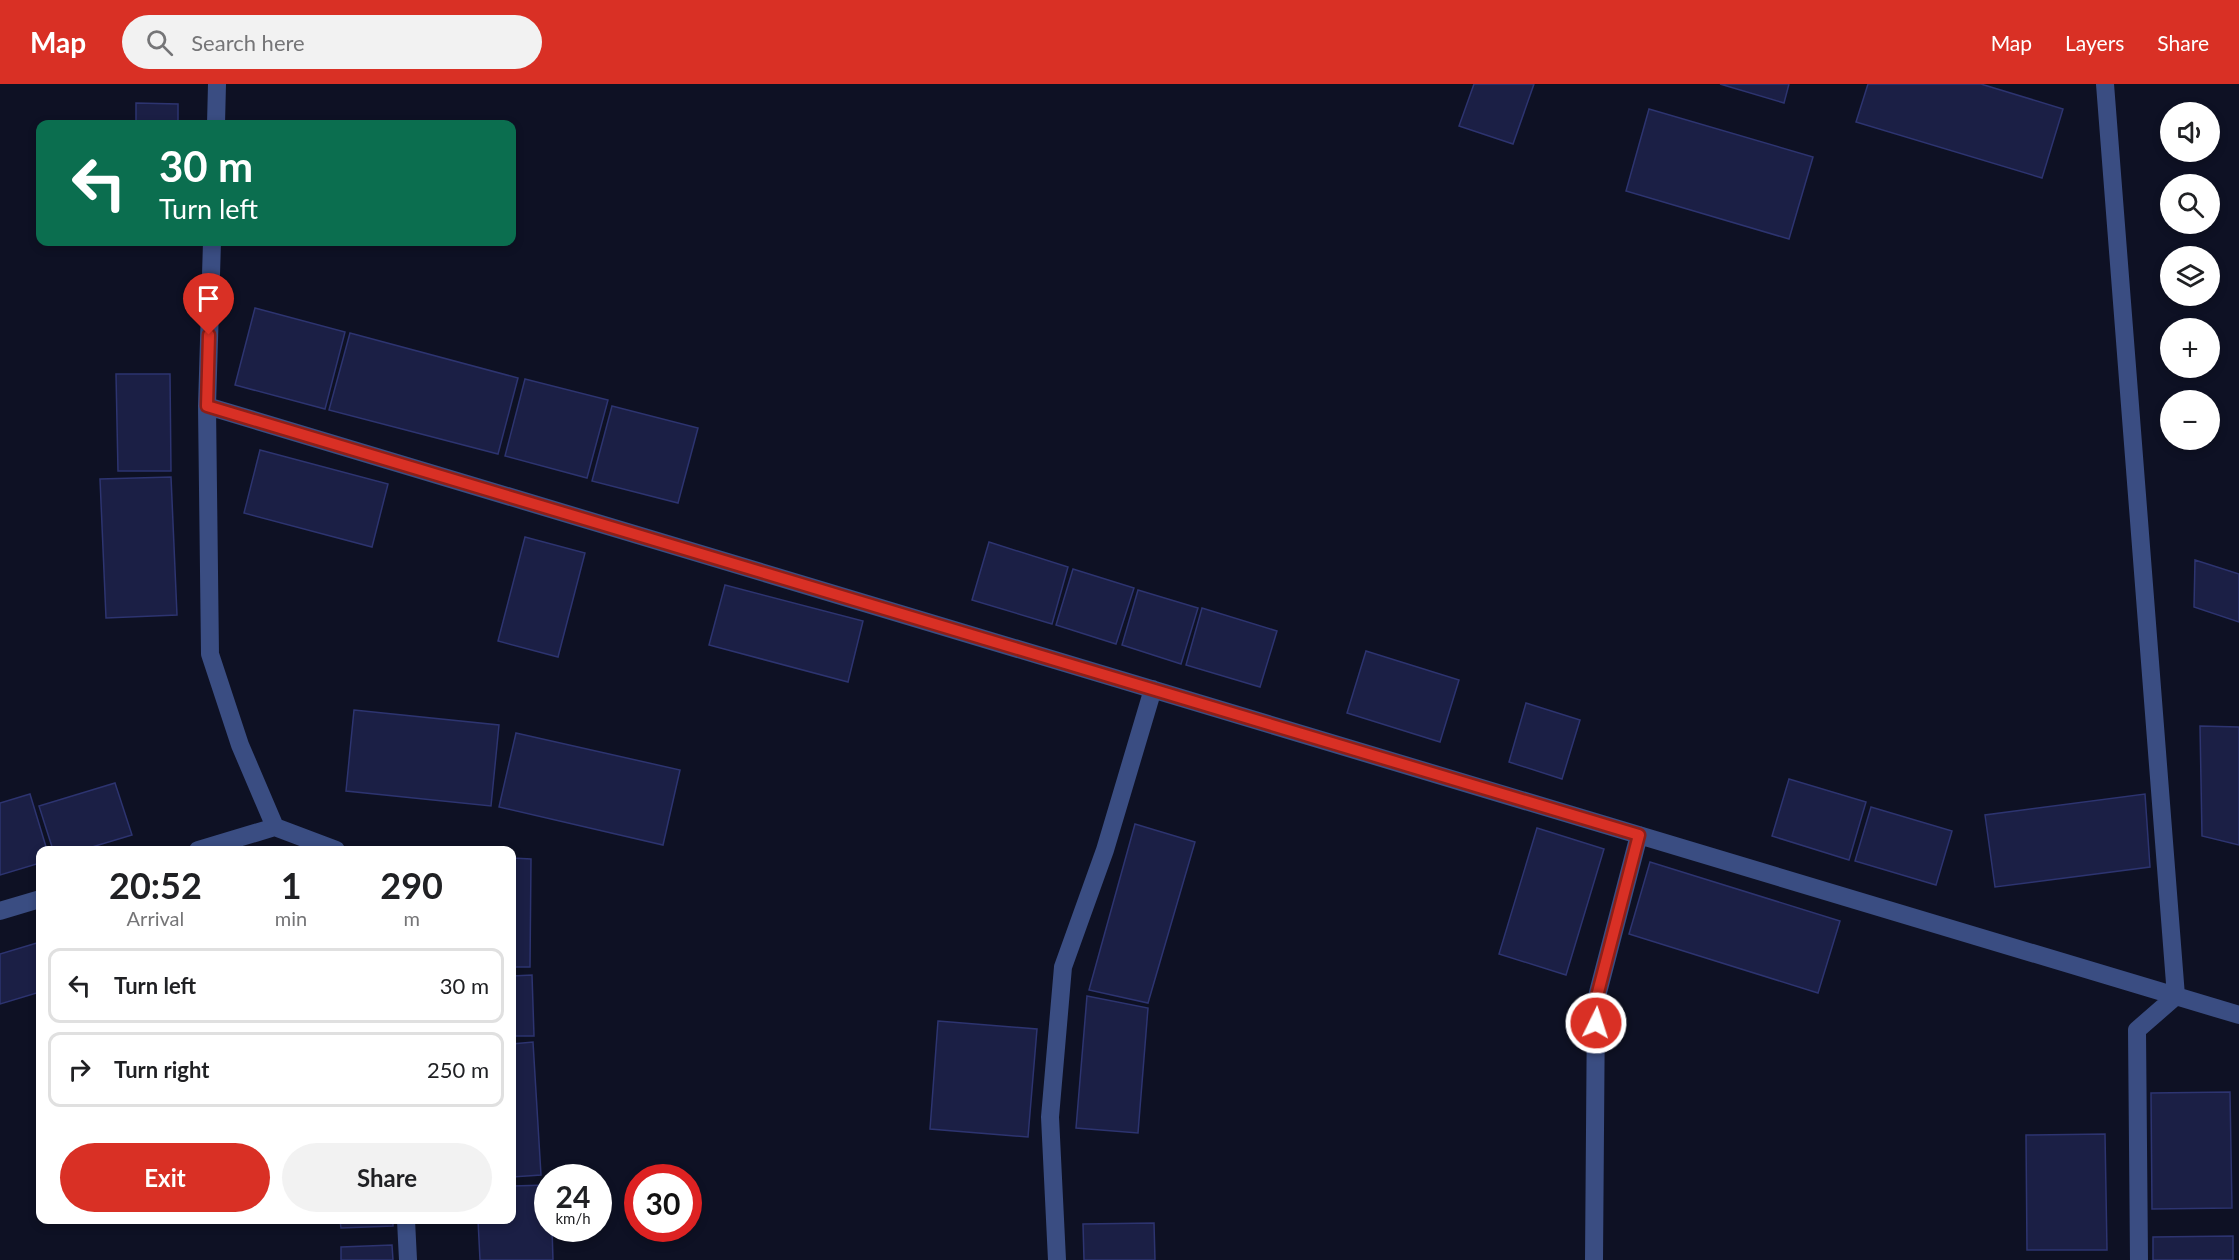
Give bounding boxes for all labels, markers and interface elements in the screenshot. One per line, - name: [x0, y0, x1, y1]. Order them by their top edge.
- search box: [122, 15, 542, 69]
- text: Map: [30, 25, 86, 59]
- icon: search: [143, 26, 176, 59]
- text: Search here: [191, 29, 305, 56]
- text: Map: [1991, 30, 2032, 55]
- text: Layers: [2065, 30, 2124, 55]
- text: Share: [2157, 30, 2209, 55]
- map controls: [2160, 102, 2220, 450]
- button: sound: [2160, 102, 2220, 162]
- text: 30 m: [159, 141, 253, 191]
- icon: left: [60, 144, 138, 222]
- button: search: [2160, 174, 2220, 234]
- text: Turn left: [159, 192, 258, 225]
- button: layers: [2160, 246, 2220, 306]
- pin: [183, 273, 234, 335]
- icon: arrive: [192, 282, 225, 315]
- button: +: [2160, 318, 2220, 378]
- button: −: [2160, 390, 2220, 450]
- text: 20:52: [109, 863, 202, 907]
- text: 1: [281, 863, 302, 907]
- text: 290: [380, 863, 443, 907]
- text: Arrival: [127, 906, 184, 930]
- text: min: [275, 906, 307, 930]
- text: m: [403, 906, 420, 930]
- icon: left: [63, 969, 96, 1002]
- text: Turn left: [114, 972, 196, 999]
- text: 30 m: [440, 972, 489, 999]
- position arrow: [1564, 991, 1628, 1055]
- icon: right: [63, 1053, 96, 1086]
- text: Turn right: [114, 1056, 209, 1083]
- text: 250 m: [427, 1056, 489, 1083]
- button: Exit: [60, 1143, 270, 1212]
- button: Share: [282, 1143, 492, 1212]
- speed limit sign: 30: [624, 1164, 702, 1242]
- text: 24: [556, 1178, 590, 1214]
- text: km/h: [555, 1209, 591, 1227]

